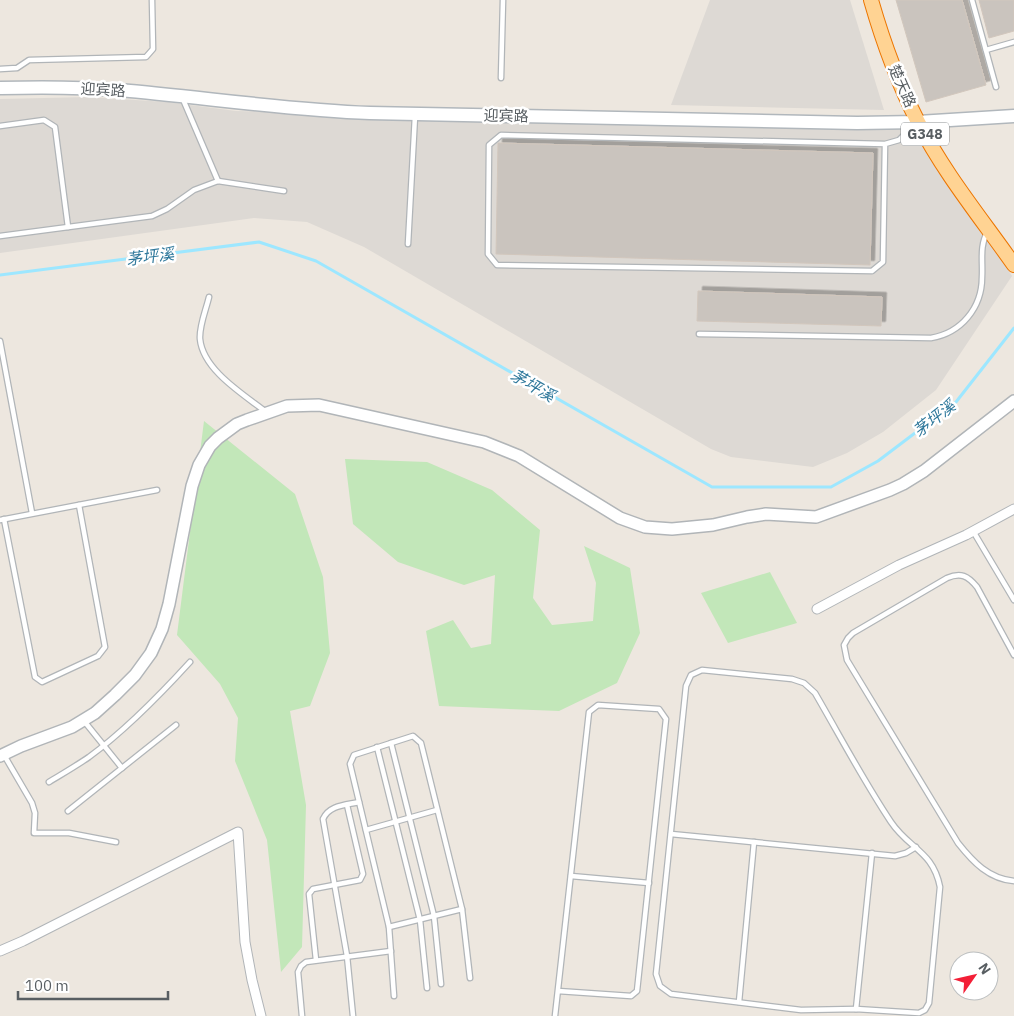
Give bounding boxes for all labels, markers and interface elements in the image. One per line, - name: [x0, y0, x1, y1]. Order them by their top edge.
- street label: 楚天路: [885, 61, 920, 110]
- street label: 迎宾路: [80, 79, 126, 100]
- street label: 迎宾路: [483, 106, 529, 125]
- road number: G348: [901, 122, 949, 146]
- water label: 茅坪溪: [125, 243, 177, 269]
- water label: 茅坪溪: [507, 364, 561, 407]
- water label: 茅坪溪: [909, 394, 961, 441]
- north arrow: [949, 951, 999, 1001]
- text: N: [974, 959, 995, 978]
- scale bar: [18, 968, 168, 1000]
- text: 100 m: [25, 976, 69, 995]

